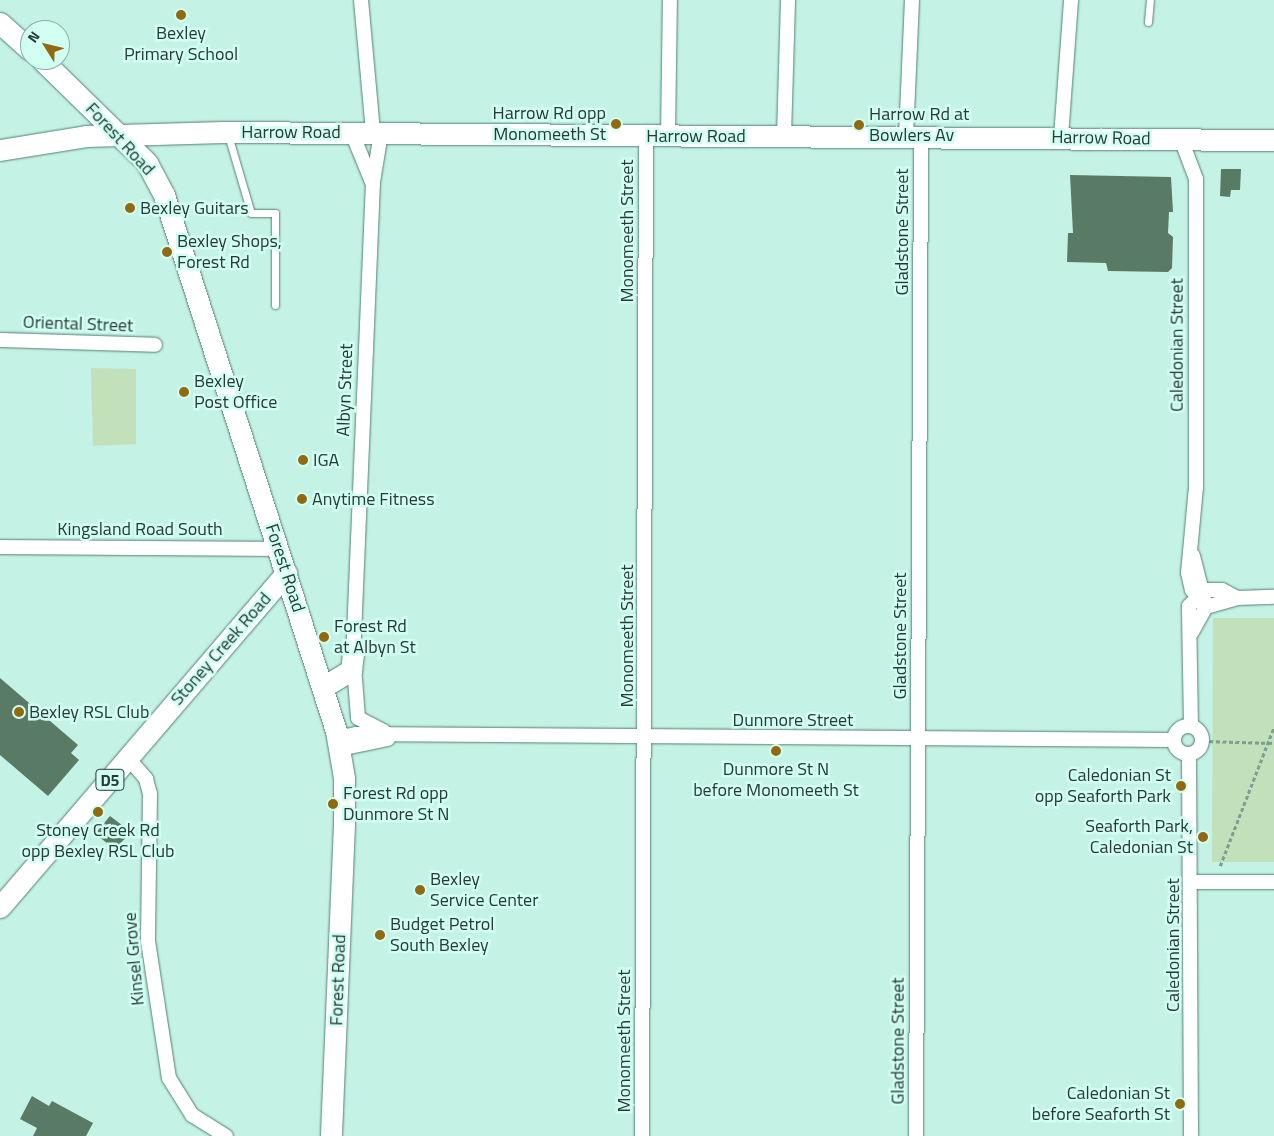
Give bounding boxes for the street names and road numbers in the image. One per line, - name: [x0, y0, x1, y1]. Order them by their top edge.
- street label: Forest Road: [81, 98, 159, 180]
- street label: Harrow Road: [241, 121, 341, 143]
- street label: Harrow Road: [646, 125, 746, 147]
- street label: Harrow Road: [1051, 126, 1151, 150]
- street label: Monomeeth Street: [616, 159, 638, 303]
- street label: Gladstone Street: [891, 168, 913, 296]
- street label: Caledonian Street: [1166, 278, 1188, 412]
- street label: Oriental Street: [22, 311, 134, 337]
- street label: Albyn Street: [333, 343, 357, 437]
- street label: Kingsland Road South: [57, 518, 223, 540]
- street label: Forest Road: [261, 521, 309, 615]
- street label: Monomeeth Street: [616, 564, 638, 708]
- street label: Gladstone Street: [889, 572, 911, 700]
- street label: Stoney Creek Road: [166, 588, 276, 710]
- street label: Dunmore Street: [733, 709, 853, 731]
- road number: D5: [95, 766, 125, 794]
- street label: Caledonian Street: [1162, 878, 1184, 1012]
- street label: Kinsel Grove: [119, 911, 149, 1007]
- street label: Forest Road: [326, 934, 350, 1026]
- street label: Monomeeth Street: [613, 969, 635, 1113]
- street label: Gladstone Street: [887, 977, 909, 1105]

